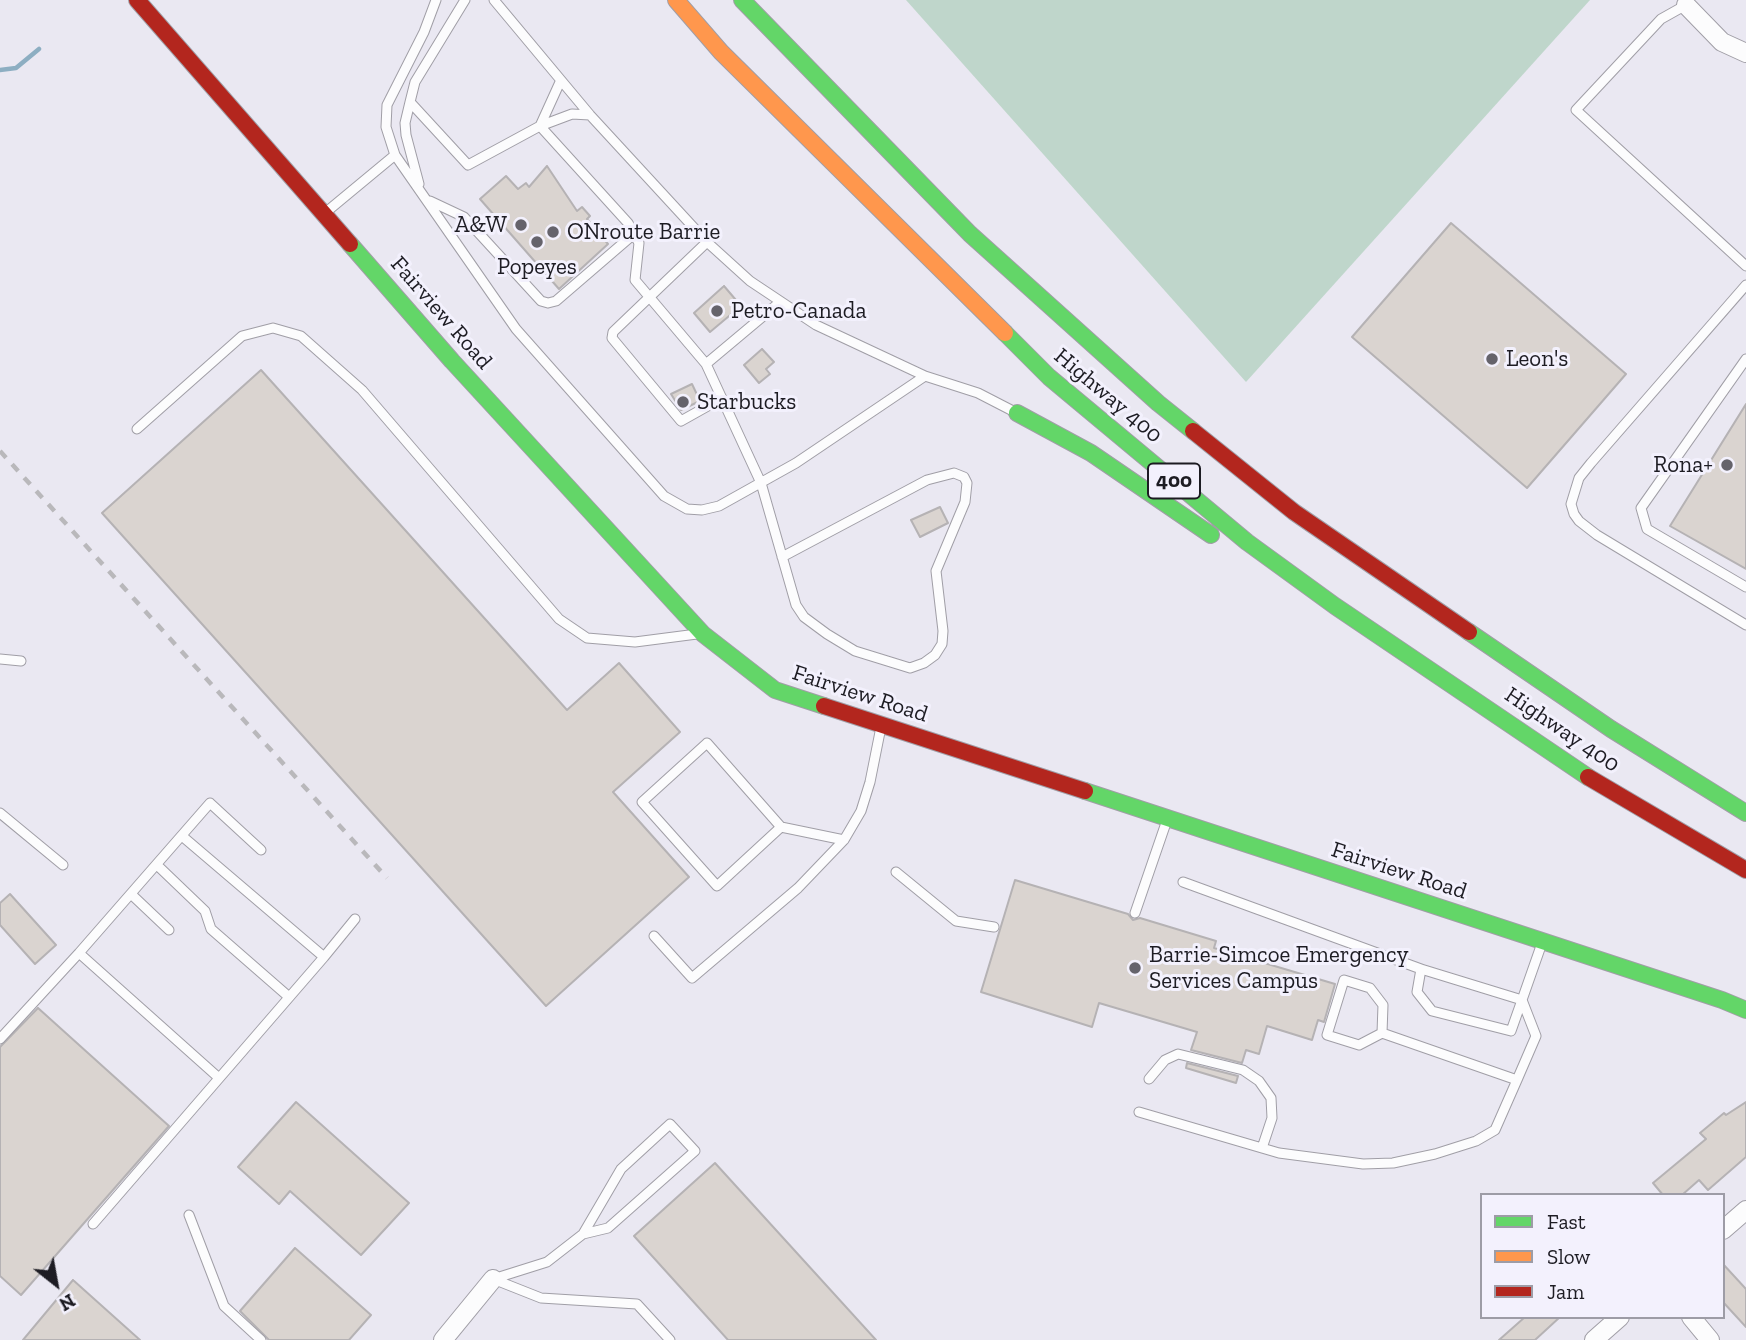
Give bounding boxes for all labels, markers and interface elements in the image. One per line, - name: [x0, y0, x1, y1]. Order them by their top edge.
- place label: A&W: [454, 211, 507, 239]
- marker: A&W: [513, 217, 529, 233]
- place label: ONroute Barrie: [567, 218, 720, 246]
- marker: ONroute Barrie: [545, 224, 561, 240]
- marker: Popeyes: [529, 234, 545, 250]
- street label: Fairview Road: [384, 251, 498, 375]
- place label: Popeyes: [497, 253, 577, 281]
- place label: Petro-Canada: [731, 297, 866, 325]
- marker: Petro-Canada: [709, 303, 725, 319]
- street label: Highway 400: [1048, 343, 1168, 449]
- place label: Leon's: [1506, 345, 1568, 373]
- marker: Leon's: [1484, 351, 1500, 367]
- place label: Starbucks: [697, 388, 796, 416]
- marker: Starbucks: [675, 394, 691, 410]
- place label: Rona+: [1653, 451, 1713, 479]
- marker: Rona+: [1719, 457, 1735, 473]
- road number: 400: [1148, 463, 1200, 498]
- street label: Fairview Road: [789, 659, 931, 729]
- street label: Highway 400: [1499, 681, 1625, 779]
- street label: Fairview Road: [1328, 836, 1470, 906]
- place label: Barrie-Simcoe Emergency Services Campus: [1149, 941, 1408, 995]
- marker: Barrie-Simcoe Emergency Services Campus: [1127, 960, 1143, 976]
- legend: [1480, 1193, 1725, 1319]
- text: Fast: [1547, 1209, 1586, 1234]
- text: Slow: [1547, 1244, 1590, 1269]
- north arrow: [21, 1249, 91, 1319]
- text: Jam: [1547, 1279, 1584, 1304]
- text: N: [55, 1289, 79, 1316]

